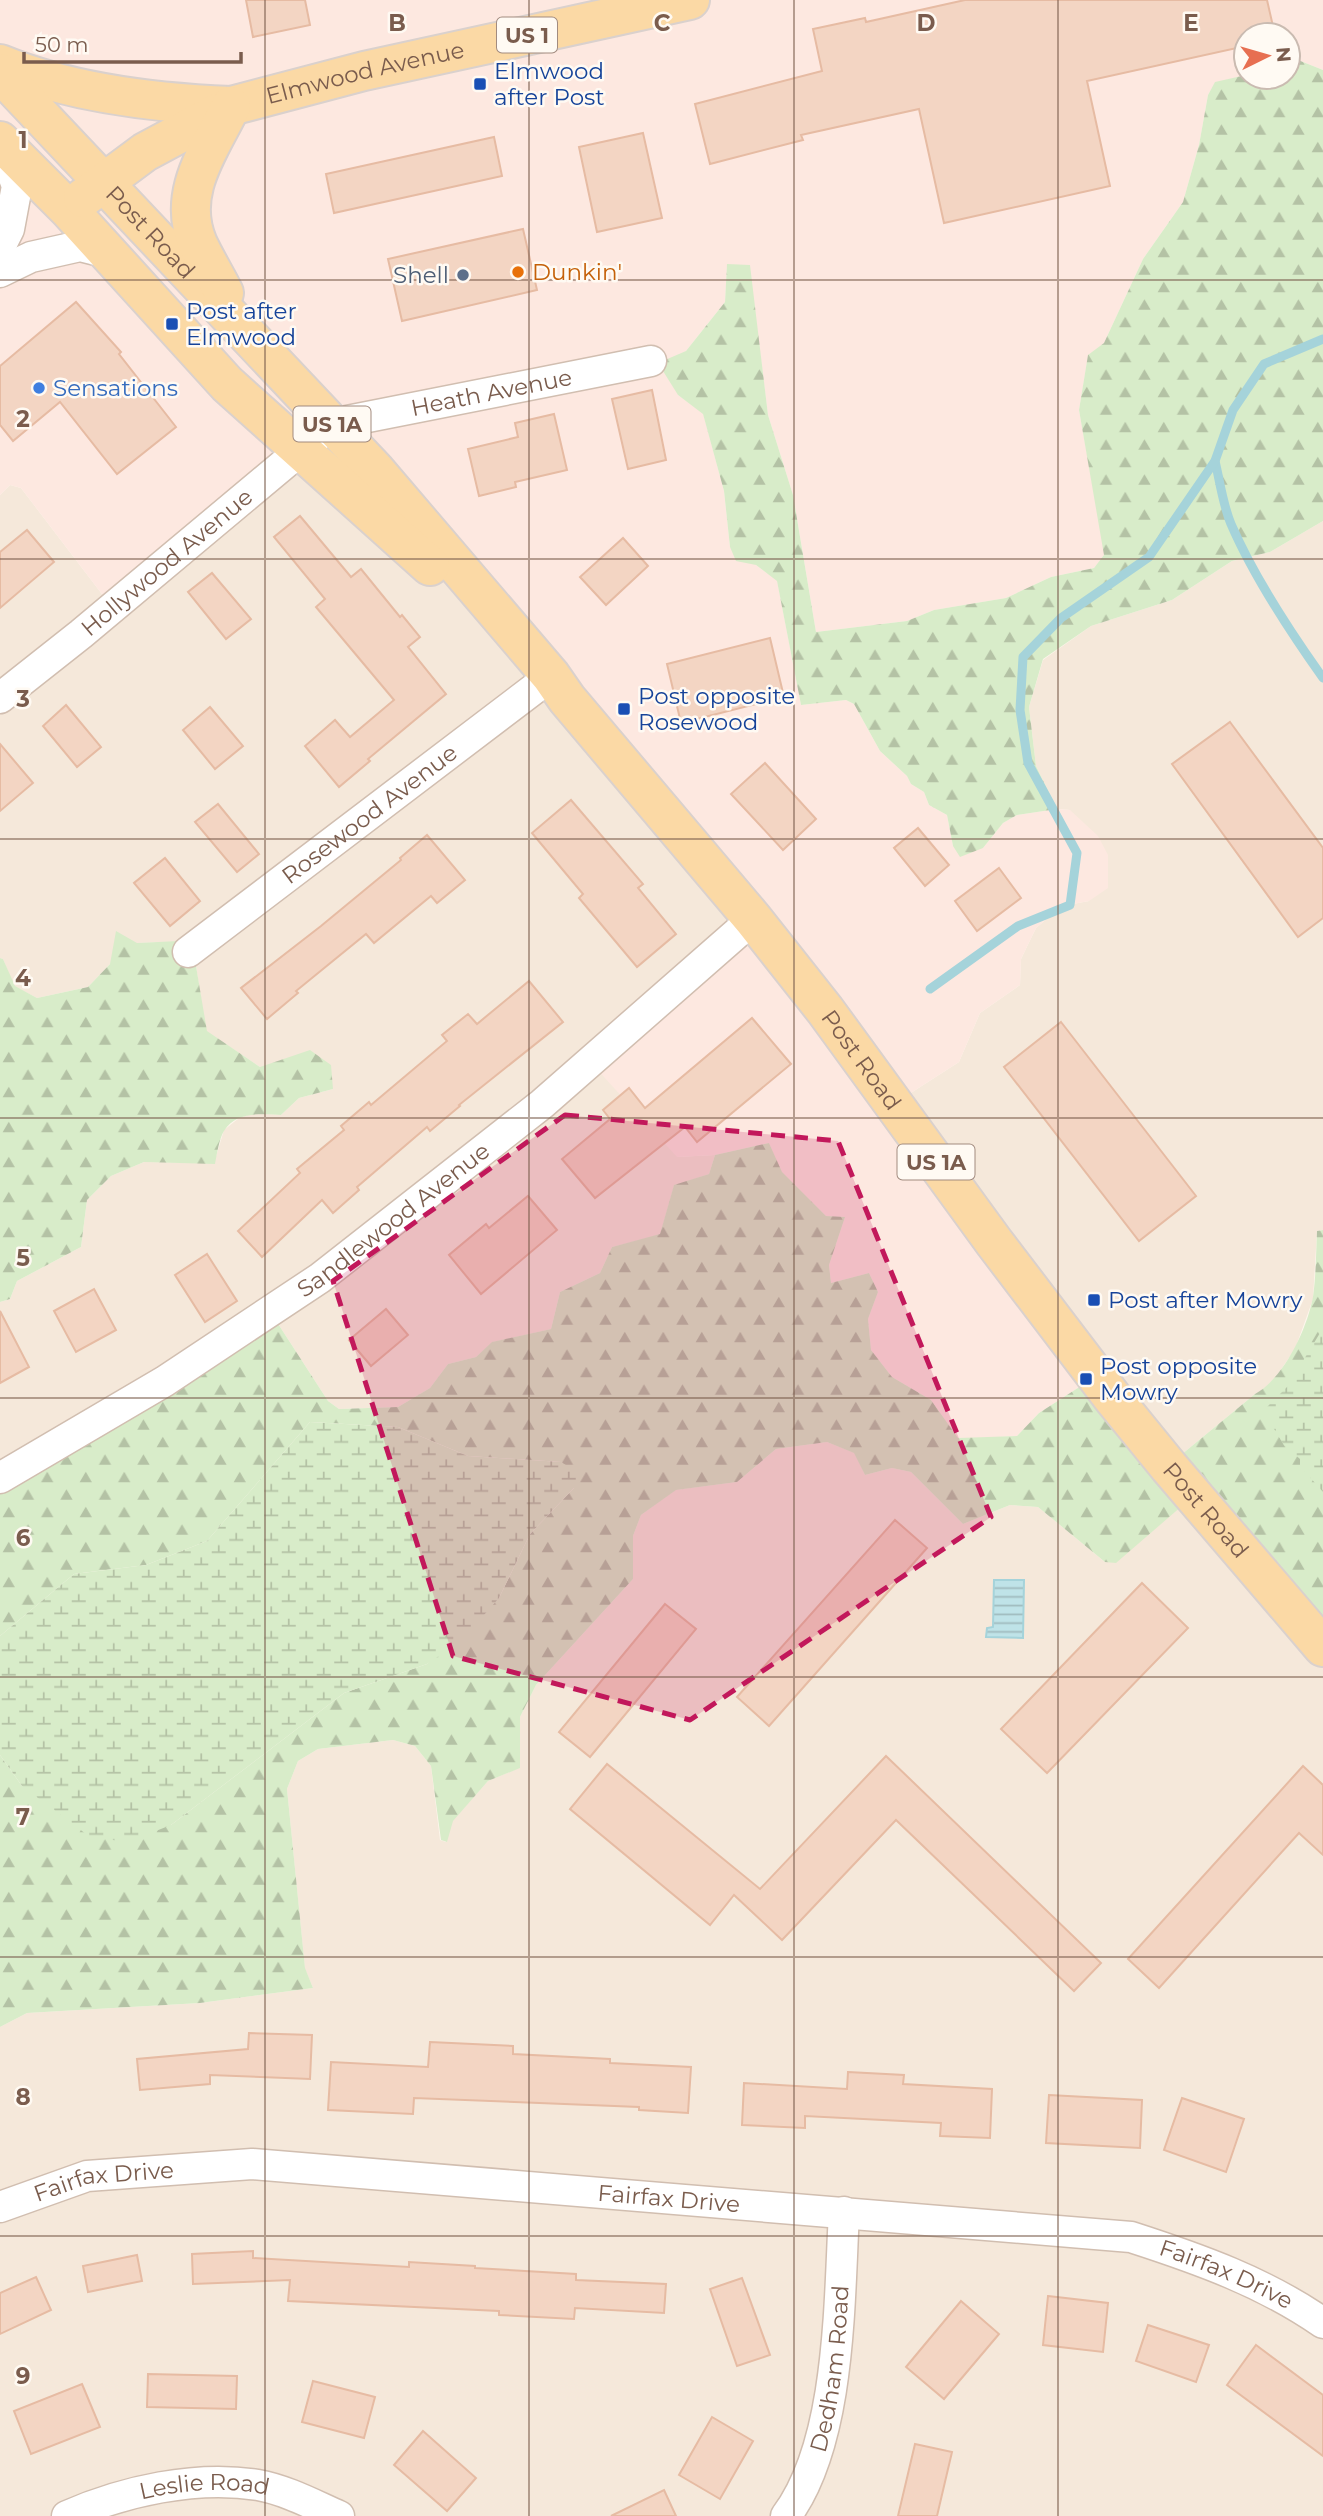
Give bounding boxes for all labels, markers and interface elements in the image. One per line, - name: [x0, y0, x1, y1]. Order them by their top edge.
- text: B: [388, 9, 406, 37]
- text: C: [654, 9, 671, 37]
- text: D: [917, 9, 936, 37]
- text: E: [1183, 9, 1199, 37]
- road number: US 1: [497, 18, 557, 52]
- scale bar: [24, 21, 242, 65]
- north arrow: [1232, 21, 1302, 91]
- text: 50 m: [35, 32, 89, 57]
- street label: Elmwood Avenue: [263, 36, 467, 110]
- text: N: [1271, 46, 1296, 63]
- place label: Elmwood after Post: [494, 57, 605, 111]
- marker: Elmwood after Post: [472, 76, 488, 92]
- text: 1: [18, 126, 28, 154]
- street label: Post Road: [100, 180, 201, 284]
- place label: Dunkin': [532, 258, 622, 286]
- place label: Shell: [393, 261, 449, 289]
- marker: Dunkin': [510, 264, 526, 280]
- marker: Shell: [455, 267, 471, 283]
- place label: Post after Elmwood: [186, 297, 297, 351]
- marker: Post after Elmwood: [164, 316, 180, 332]
- street label: Heath Avenue: [408, 363, 574, 422]
- place label: Sensations: [53, 374, 178, 402]
- marker: Sensations: [31, 380, 47, 396]
- text: 2: [16, 405, 30, 433]
- road number: US 1A: [294, 406, 370, 442]
- street label: Hollywood Avenue: [75, 483, 258, 642]
- place label: Post opposite Rosewood: [638, 682, 795, 736]
- text: 3: [15, 685, 30, 713]
- marker: Post opposite Rosewood: [616, 701, 632, 717]
- street label: Rosewood Avenue: [276, 738, 463, 890]
- text: 4: [15, 964, 31, 992]
- street label: Post Road: [816, 1004, 907, 1116]
- street label: Sandlewood Avenue: [292, 1137, 495, 1303]
- road number: US 1A: [898, 1144, 974, 1180]
- text: 5: [16, 1244, 30, 1272]
- place label: Post after Mowry: [1108, 1286, 1303, 1314]
- marker: Post after Mowry: [1086, 1292, 1102, 1308]
- place label: Post opposite Mowry: [1100, 1352, 1257, 1406]
- marker: Post opposite Mowry: [1078, 1371, 1094, 1387]
- street label: Post Road: [1157, 1456, 1255, 1564]
- text: 6: [16, 1524, 31, 1552]
- text: 7: [16, 1803, 30, 1831]
- text: 8: [15, 2083, 31, 2111]
- street label: Fairfax Drive: [30, 2156, 175, 2208]
- street label: Fairfax Drive: [596, 2179, 741, 2218]
- street label: Fairfax Drive: [1156, 2233, 1298, 2315]
- street label: Dedham Road: [804, 2285, 855, 2455]
- text: 9: [16, 2362, 30, 2390]
- street label: Leslie Road: [136, 2468, 272, 2505]

